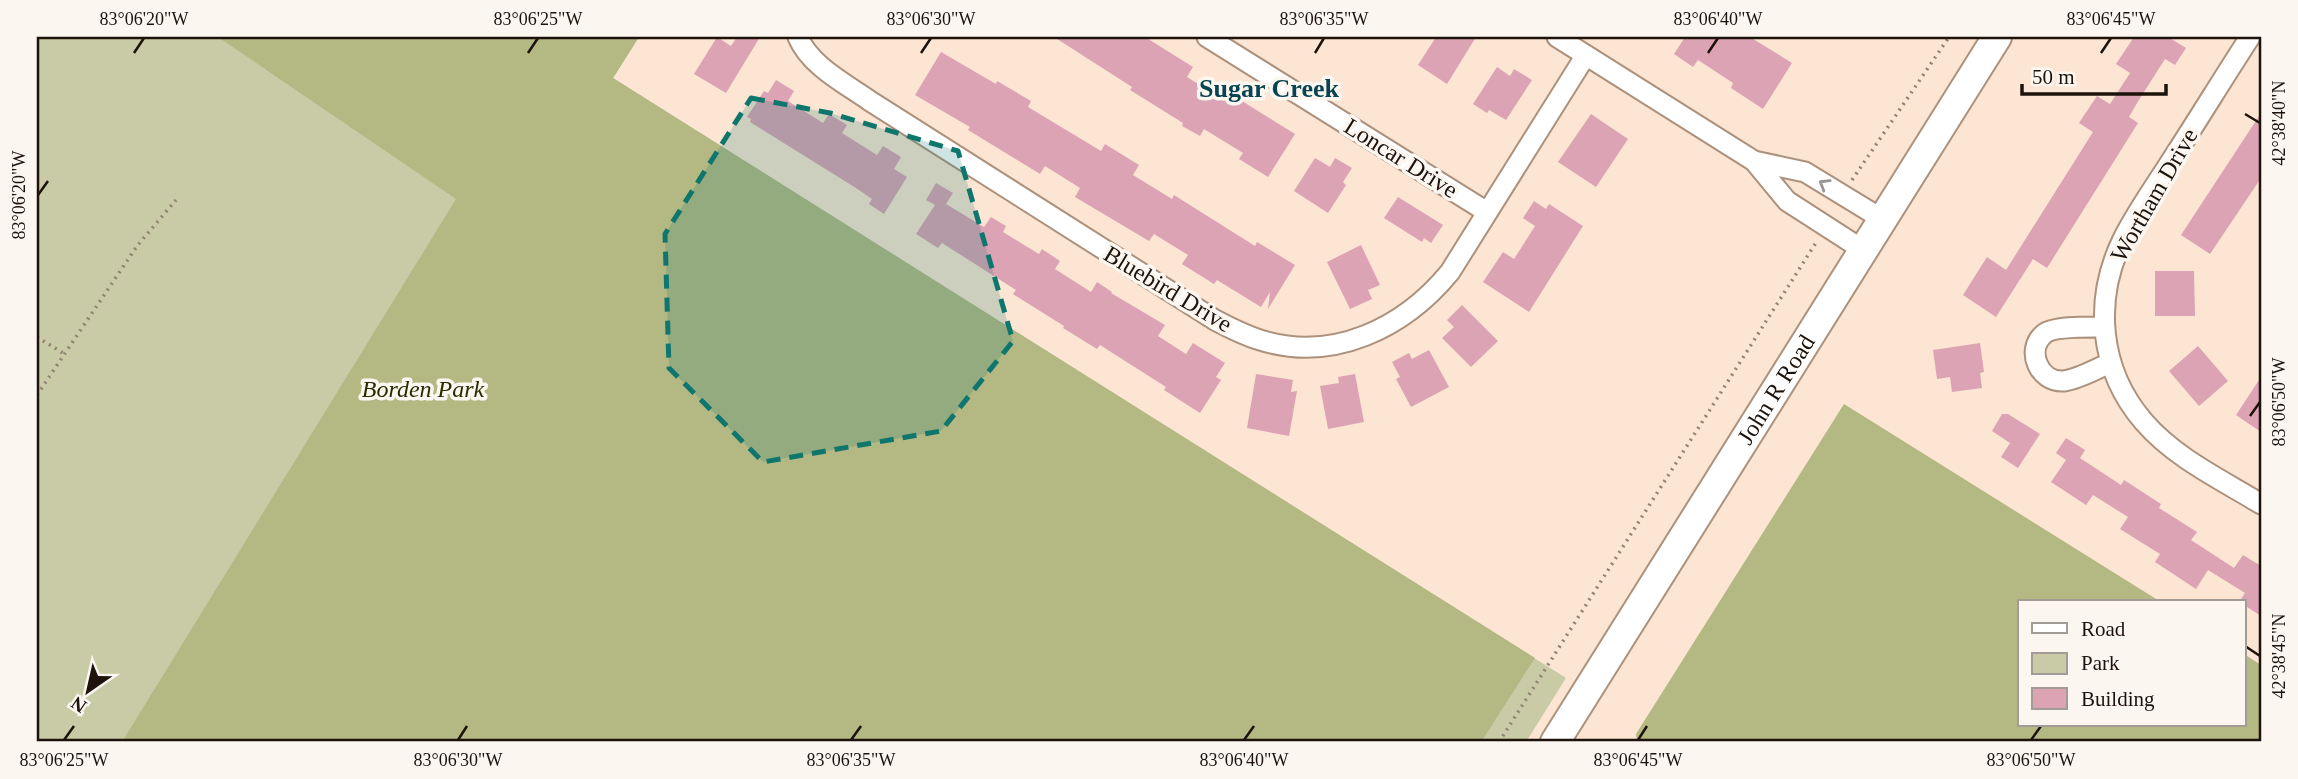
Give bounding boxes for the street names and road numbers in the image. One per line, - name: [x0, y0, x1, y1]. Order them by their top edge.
- street label: Loncar Drive: [1340, 113, 1462, 203]
- street label: Wortham Drive: [2105, 124, 2203, 266]
- street label: Bluebird Drive: [1099, 241, 1237, 337]
- street label: John R Road: [1732, 330, 1820, 449]

